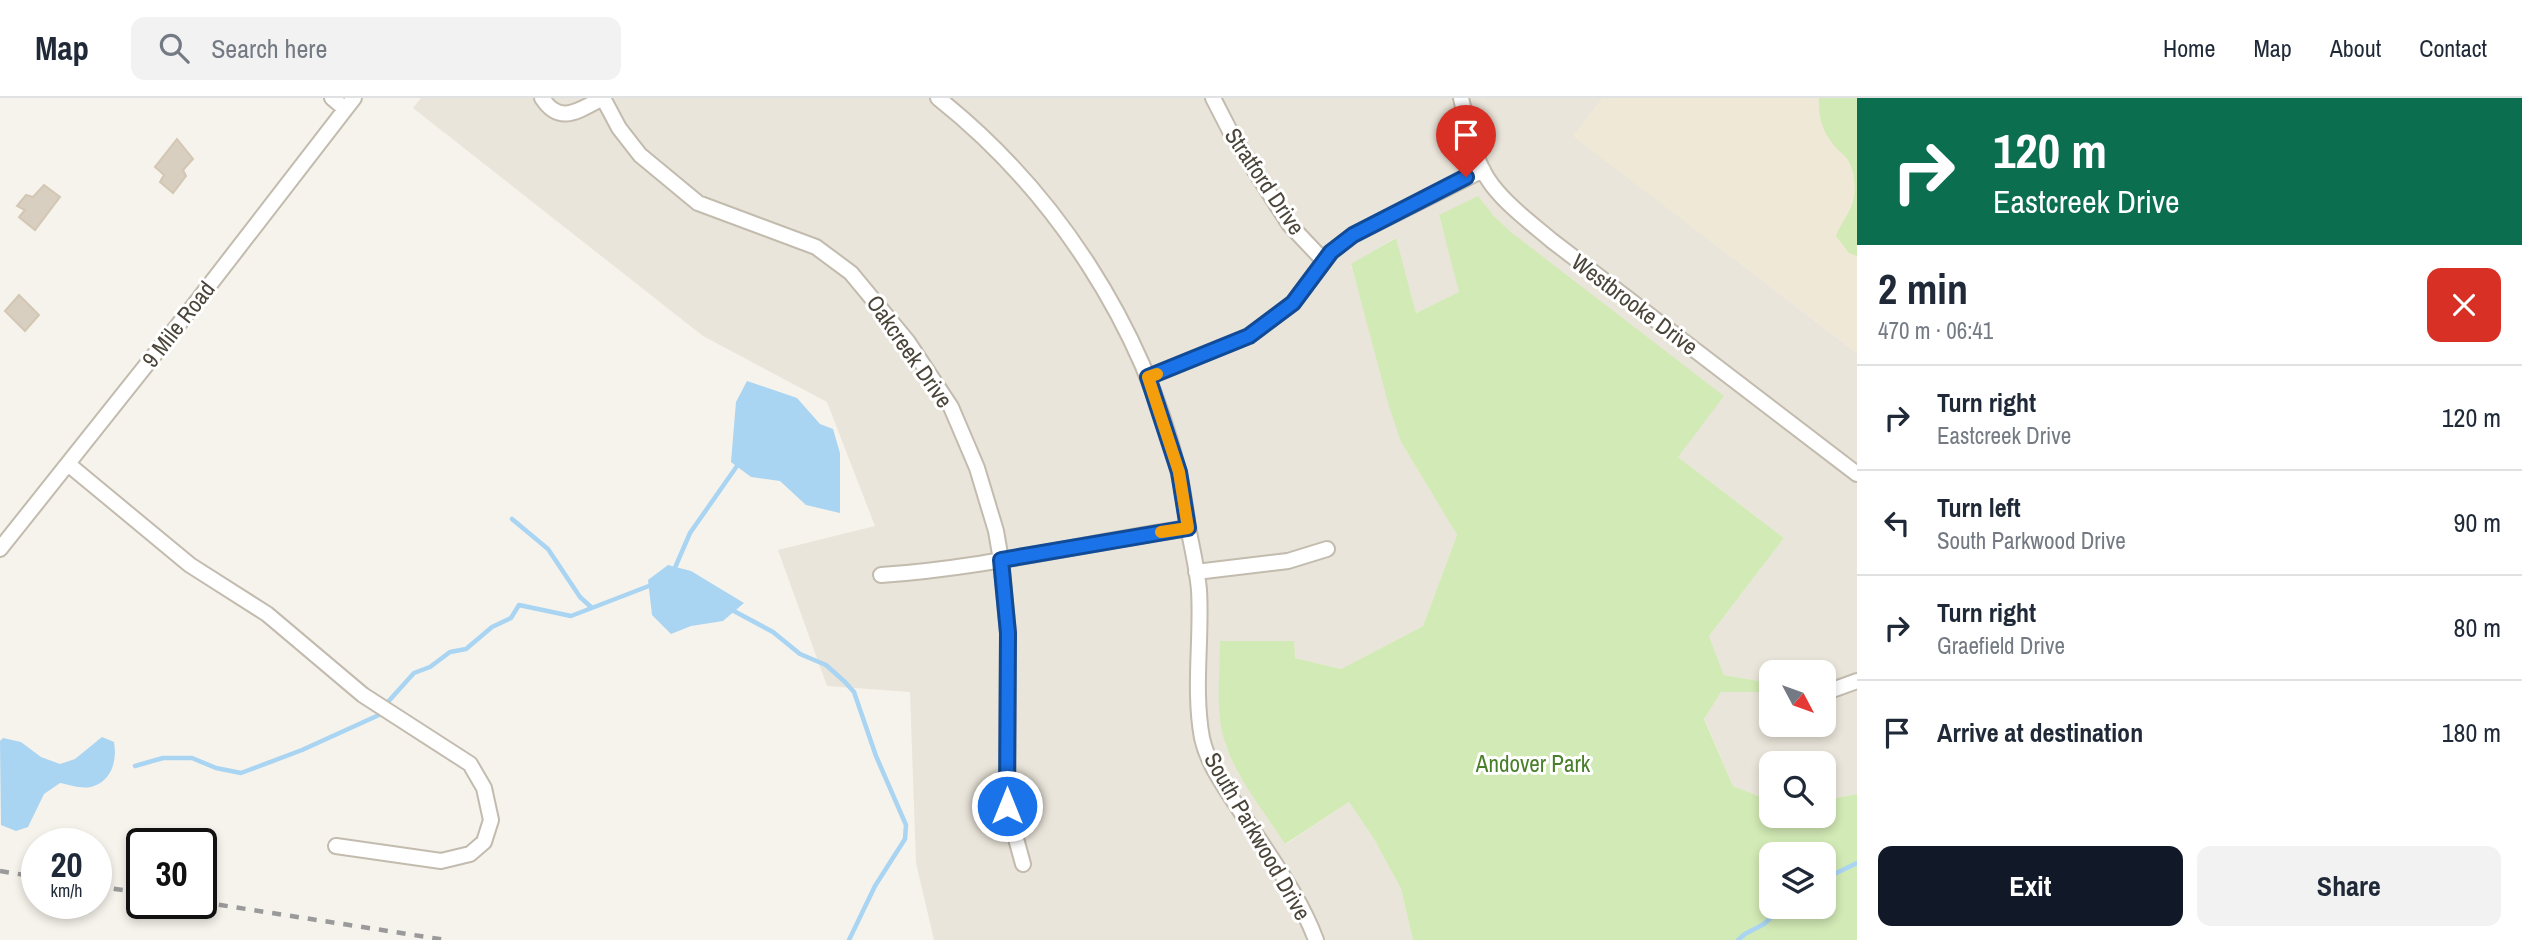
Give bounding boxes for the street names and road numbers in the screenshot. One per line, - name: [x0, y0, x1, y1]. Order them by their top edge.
- street label: Stratford Drive: [1218, 121, 1312, 241]
- street label: Westbrooke Drive: [1566, 246, 1704, 362]
- street label: 9 Mile Road: [134, 274, 222, 374]
- street label: Oakcreek Drive: [860, 288, 960, 414]
- street label: South Parkwood Drive: [1197, 747, 1319, 925]

